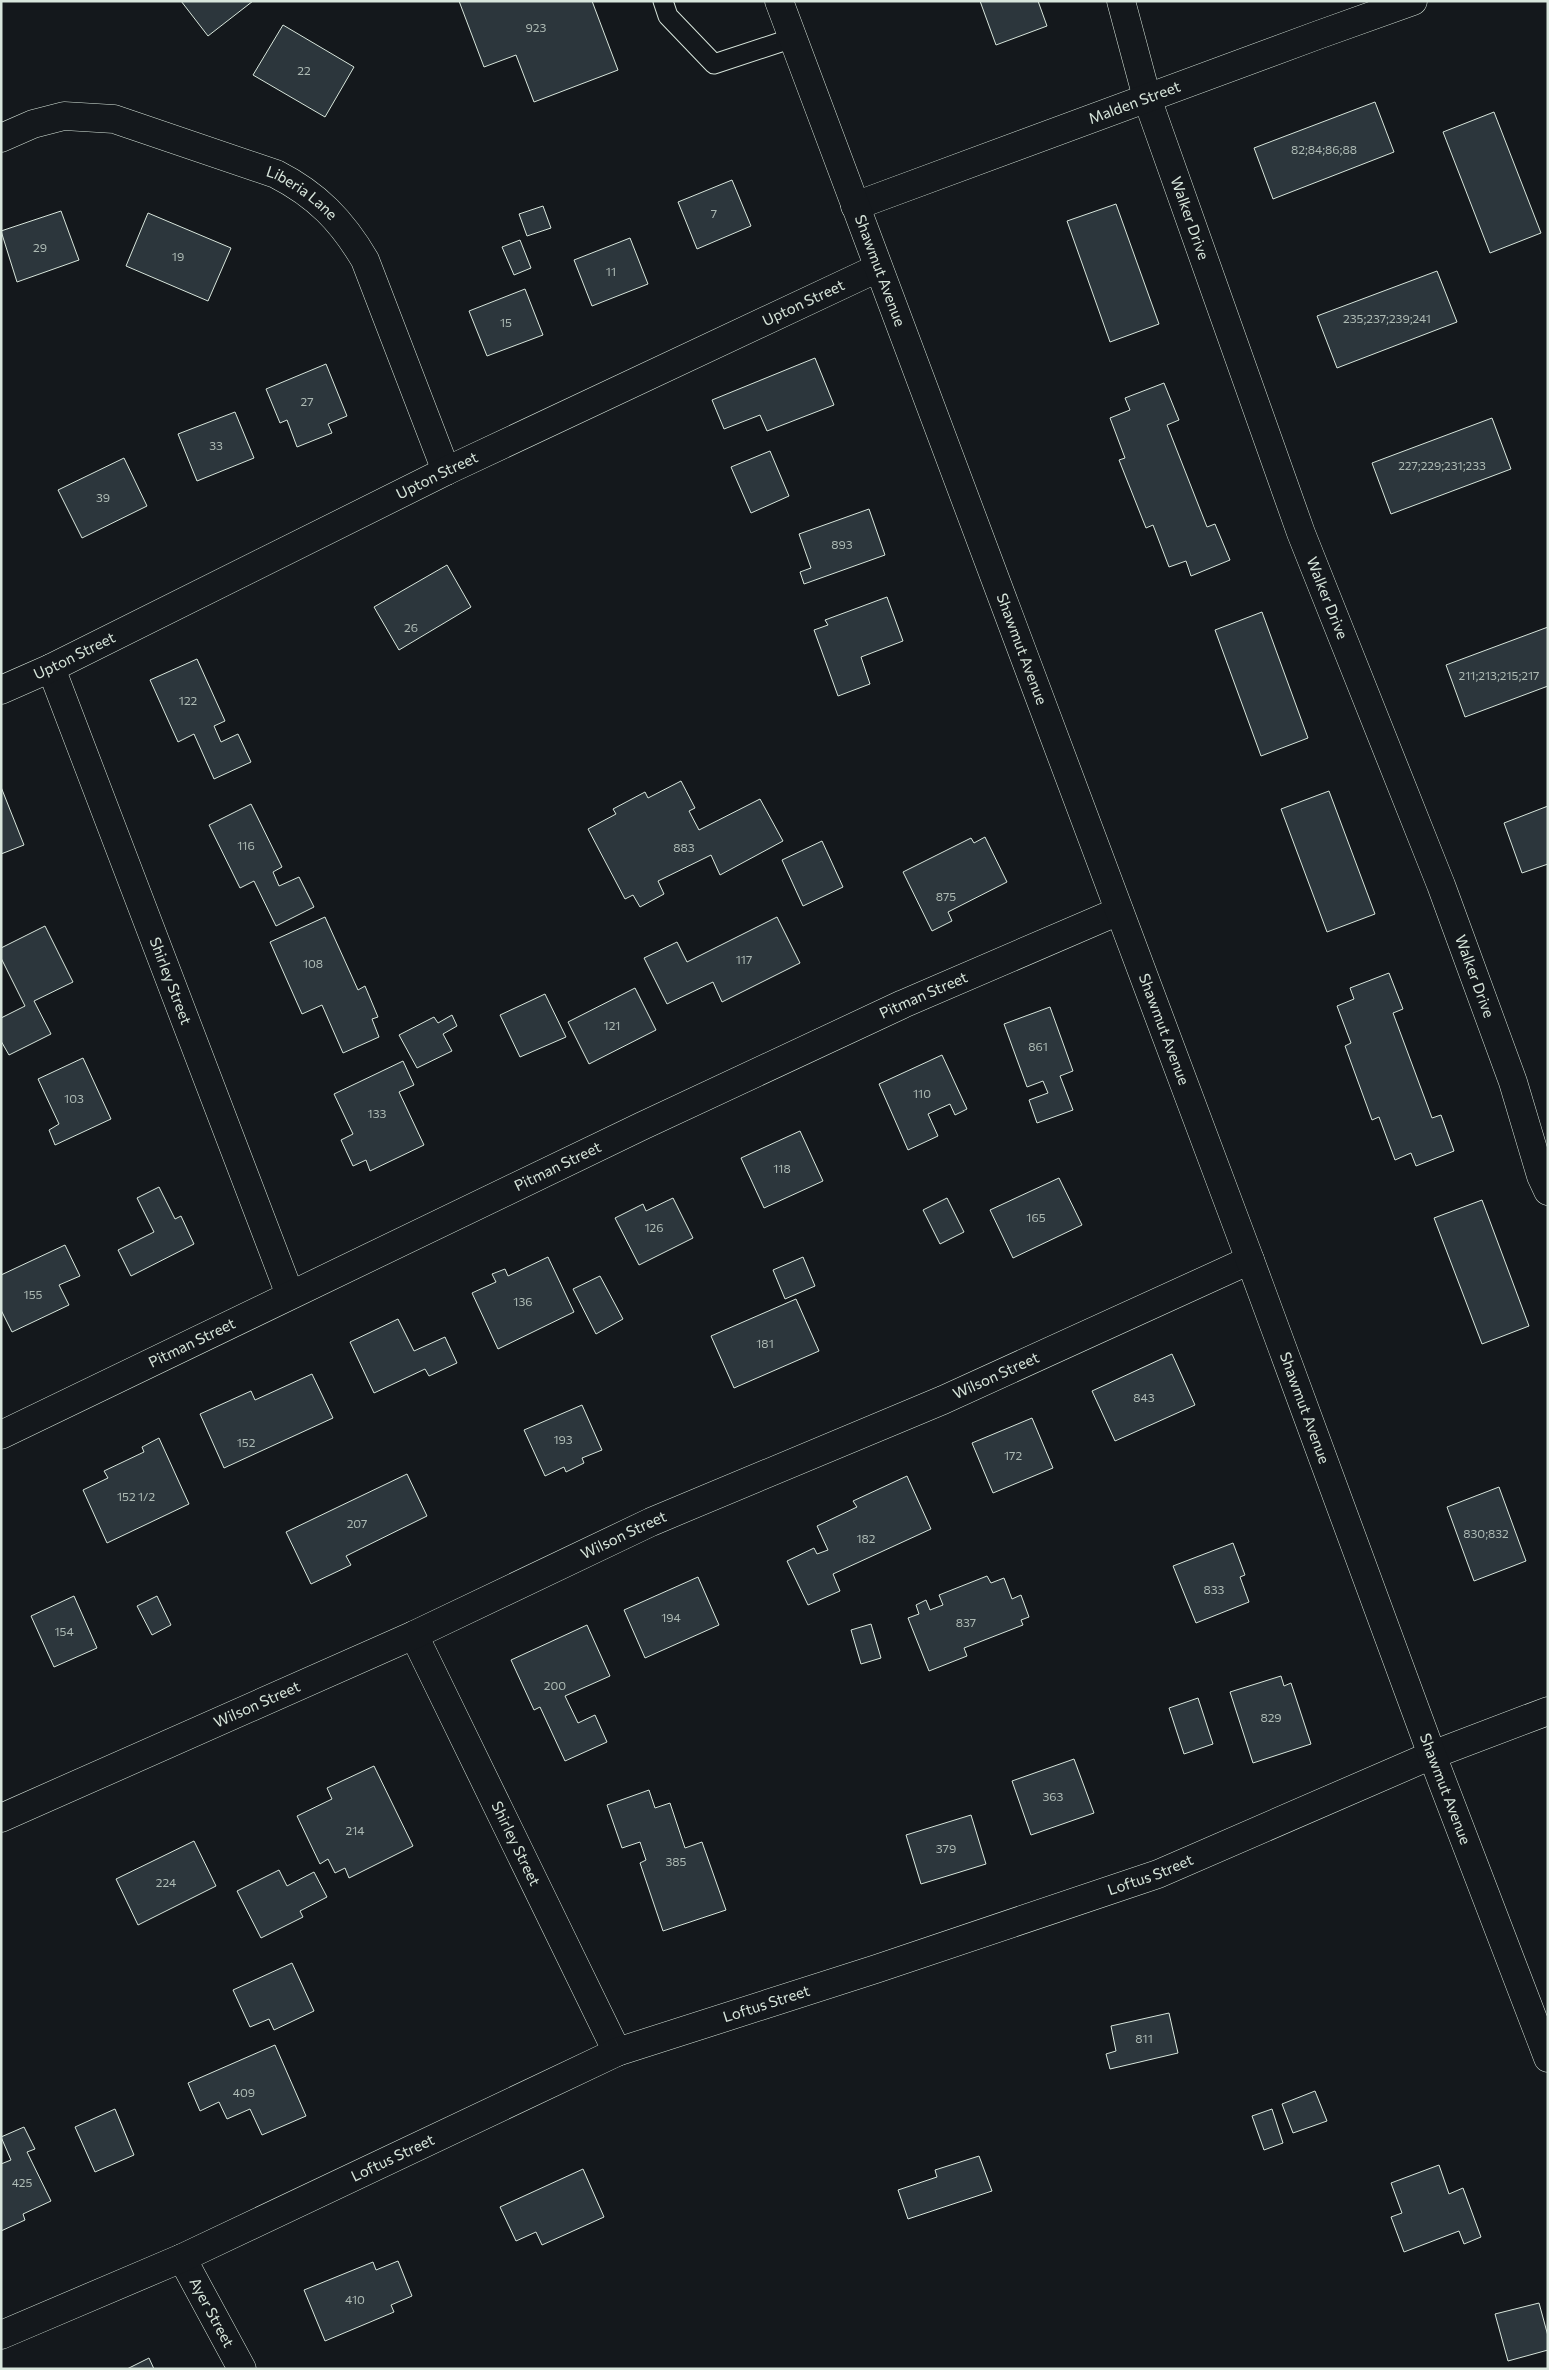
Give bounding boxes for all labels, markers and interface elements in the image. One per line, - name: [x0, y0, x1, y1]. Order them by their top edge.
- house number: 923: [526, 20, 547, 34]
- house number: 22: [297, 63, 311, 77]
- street label: Malden Street: [1086, 77, 1183, 127]
- house number: 82;84;86;88: [1291, 142, 1357, 157]
- street label: Liberia Lane: [264, 161, 342, 223]
- street label: Walker Drive: [1168, 174, 1214, 262]
- house number: 7: [711, 206, 717, 220]
- street label: Shawmut Avenue: [852, 212, 910, 329]
- house number: 29: [33, 240, 47, 254]
- house number: 19: [172, 249, 184, 263]
- house number: 11: [606, 264, 616, 278]
- street label: Upton Street: [759, 275, 847, 329]
- house number: 235;237;239;241: [1343, 311, 1431, 326]
- house number: 15: [500, 315, 512, 329]
- house number: 27: [301, 394, 313, 408]
- house number: 33: [209, 438, 223, 452]
- street label: Upton Street: [393, 447, 480, 502]
- house number: 227;229;231;233: [1398, 458, 1486, 473]
- house number: 39: [96, 490, 110, 504]
- house number: 893: [831, 537, 853, 551]
- street label: Walker Drive: [1303, 554, 1352, 642]
- street label: Shawmut Avenue: [993, 591, 1051, 707]
- house number: 26: [404, 620, 418, 634]
- street label: Upton Street: [31, 627, 118, 683]
- house number: 211;213;215;217: [1459, 668, 1539, 683]
- house number: 122: [179, 693, 198, 707]
- house number: 116: [237, 838, 255, 852]
- house number: 883: [673, 840, 695, 854]
- house number: 875: [936, 889, 956, 903]
- street label: Walker Drive: [1452, 932, 1499, 1020]
- street label: Shirley Street: [146, 935, 196, 1027]
- house number: 117: [736, 952, 752, 966]
- house number: 108: [303, 956, 323, 970]
- street label: Pitman Street: [876, 967, 970, 1022]
- street label: Shawmut Avenue: [1136, 971, 1194, 1087]
- house number: 121: [604, 1018, 620, 1032]
- house number: 861: [1028, 1039, 1048, 1053]
- house number: 110: [913, 1086, 931, 1100]
- house number: 103: [64, 1091, 84, 1105]
- house number: 133: [368, 1106, 387, 1120]
- street label: Pitman Street: [511, 1137, 604, 1194]
- house number: 118: [773, 1161, 791, 1175]
- house number: 165: [1026, 1210, 1046, 1224]
- house number: 126: [644, 1220, 664, 1234]
- house number: 155: [24, 1287, 43, 1301]
- house number: 136: [513, 1294, 533, 1308]
- street label: Pitman Street: [145, 1313, 238, 1371]
- house number: 181: [756, 1336, 774, 1350]
- street label: Wilson Street: [950, 1348, 1041, 1402]
- street label: Shawmut Avenue: [1277, 1349, 1334, 1466]
- house number: 843: [1133, 1390, 1155, 1404]
- house number: 193: [553, 1432, 573, 1446]
- house number: 152: [237, 1435, 256, 1449]
- house number: 172: [1004, 1448, 1022, 1462]
- house number: 152 1/2: [117, 1489, 155, 1503]
- street label: Wilson Street: [578, 1507, 669, 1562]
- house number: 207: [347, 1516, 367, 1530]
- house number: 830;832: [1463, 1526, 1509, 1541]
- house number: 182: [856, 1531, 876, 1545]
- house number: 833: [1204, 1582, 1225, 1596]
- house number: 194: [661, 1610, 681, 1624]
- house number: 837: [956, 1615, 976, 1629]
- house number: 154: [54, 1624, 74, 1638]
- street label: Wilson Street: [211, 1677, 303, 1731]
- house number: 200: [544, 1678, 566, 1692]
- house number: 829: [1260, 1710, 1282, 1724]
- street label: Shawmut Avenue: [1417, 1730, 1475, 1847]
- house number: 363: [1043, 1789, 1064, 1803]
- street label: Shirley Street: [488, 1798, 545, 1888]
- house number: 214: [346, 1823, 364, 1837]
- house number: 379: [936, 1841, 956, 1855]
- street label: Loftus Street: [1105, 1850, 1196, 1898]
- house number: 385: [665, 1854, 687, 1868]
- house number: 224: [156, 1875, 176, 1889]
- street label: Loftus Street: [721, 1981, 812, 2025]
- house number: 811: [1135, 2031, 1153, 2045]
- house number: 409: [233, 2085, 255, 2099]
- street label: Loftus Street: [348, 2130, 437, 2185]
- house number: 425: [12, 2175, 32, 2189]
- street label: Ayer Street: [186, 2274, 238, 2350]
- house number: 410: [345, 2292, 365, 2306]

